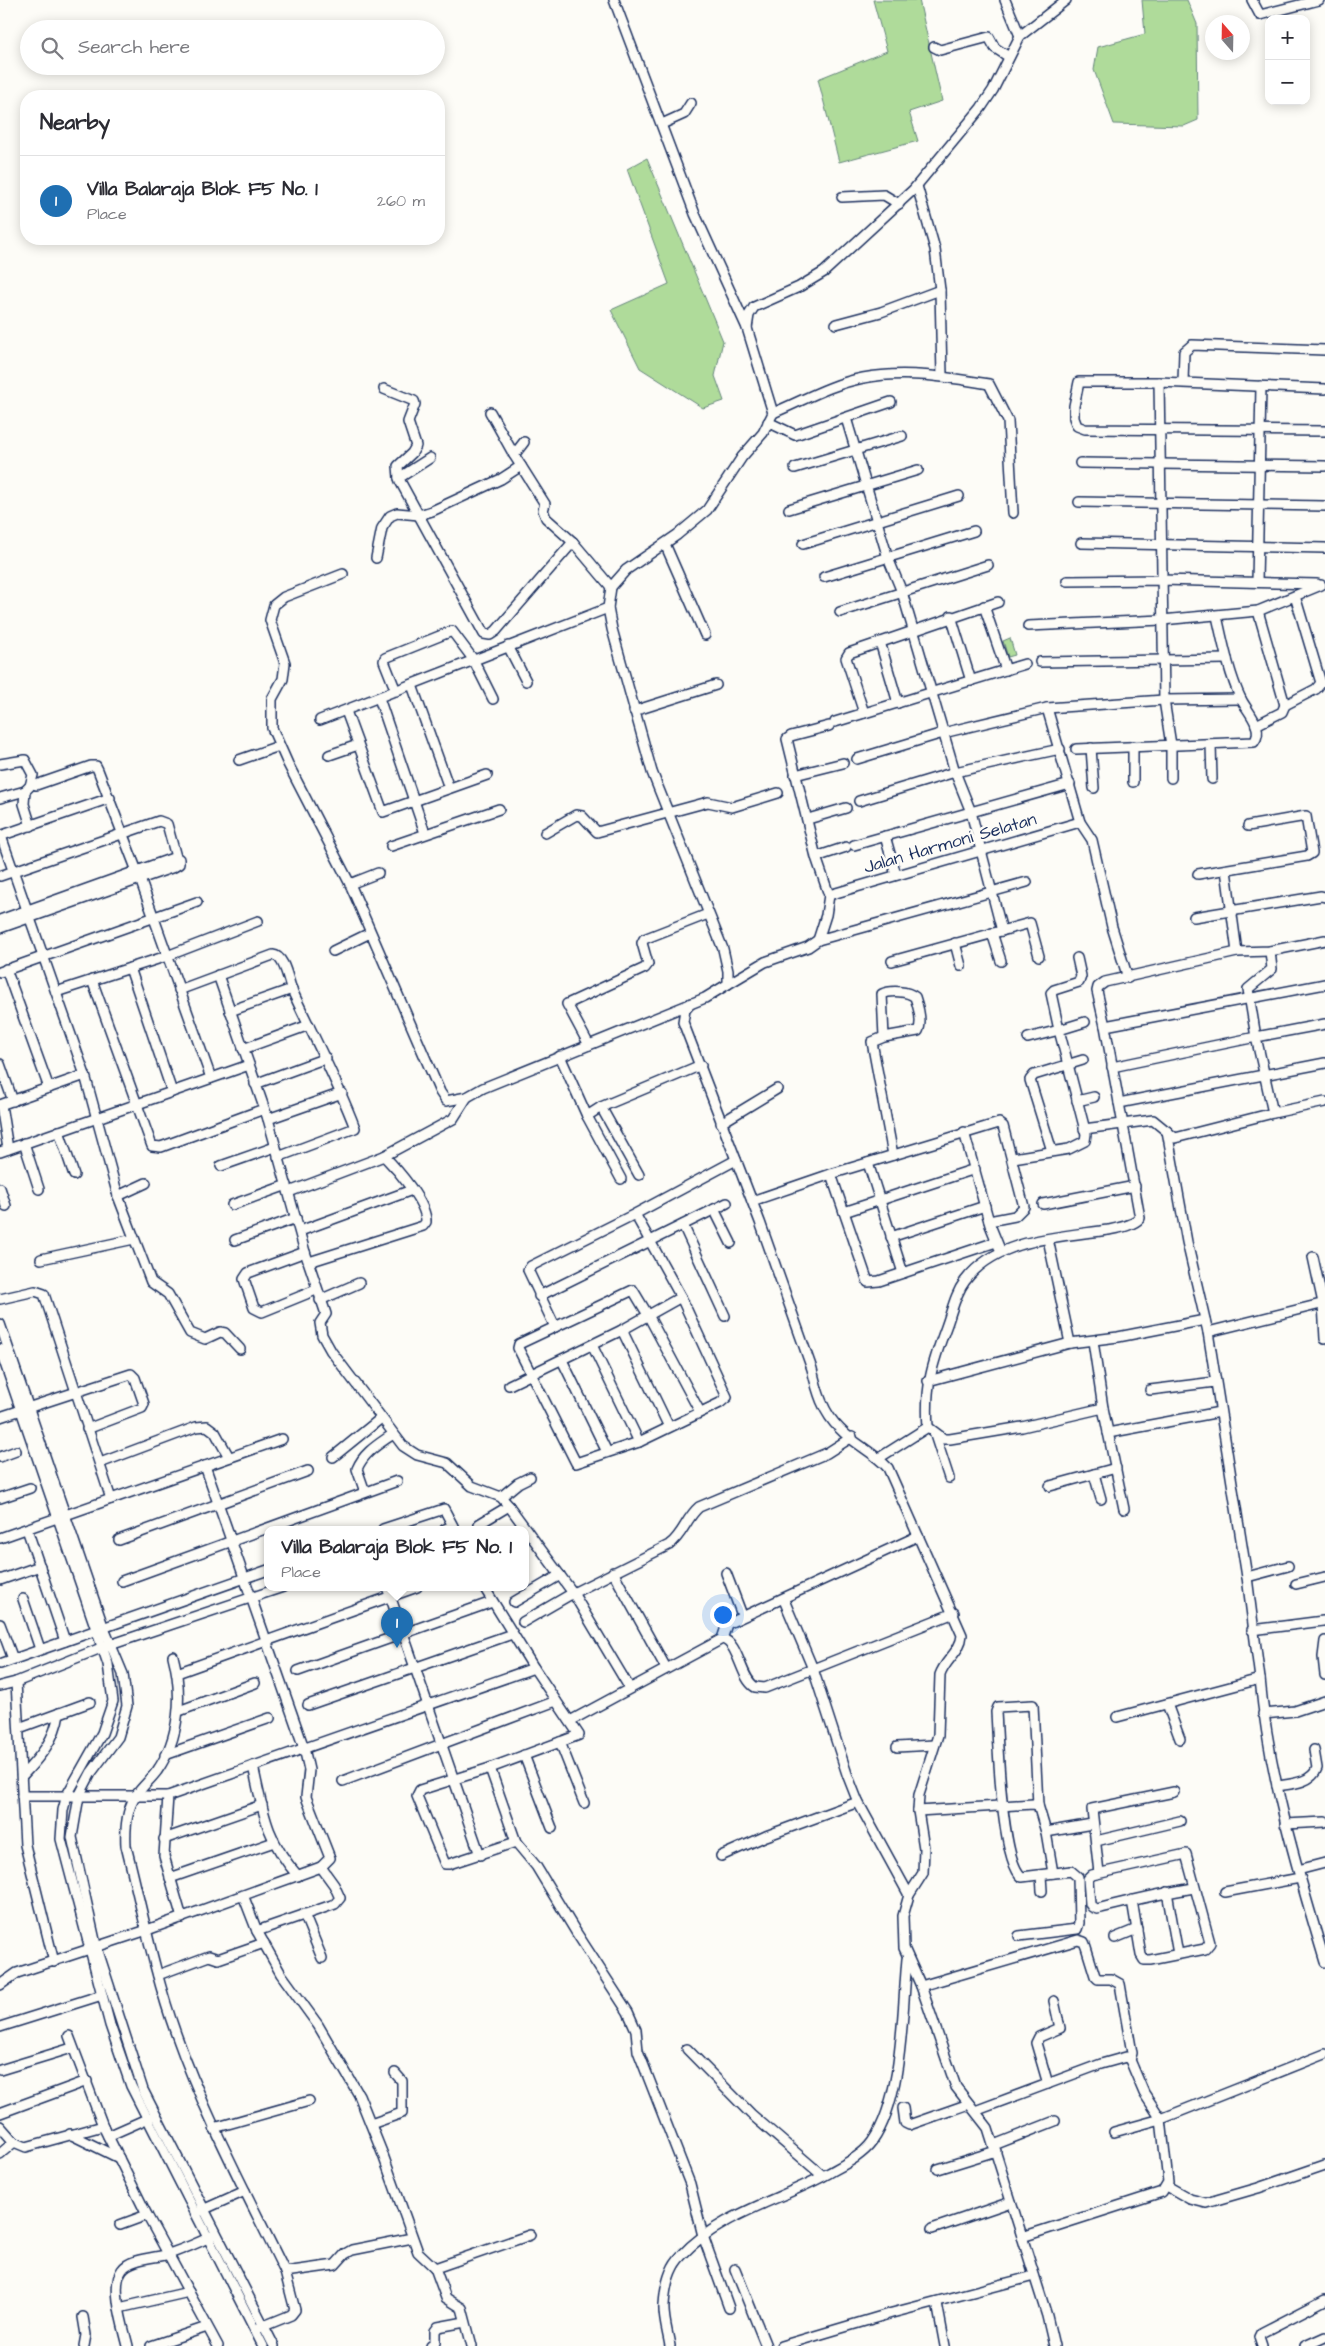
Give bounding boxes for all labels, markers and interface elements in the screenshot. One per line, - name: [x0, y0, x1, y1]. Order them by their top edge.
- north arrow: [1205, 15, 1250, 60]
- map controls: [1265, 15, 1310, 105]
- button: +: [1265, 15, 1310, 60]
- search box: [20, 20, 445, 75]
- icon: search: [38, 34, 66, 62]
- text: Search here: [78, 34, 190, 61]
- button: −: [1265, 60, 1310, 105]
- text: Nearby: [40, 108, 110, 137]
- text: Villa Balaraja Blok F5 No. 1: [87, 176, 318, 203]
- text: 1: [55, 190, 57, 212]
- text: 260 m: [377, 190, 425, 212]
- text: Place: [87, 203, 127, 225]
- street label: Jalan Harmoni Selatan: [861, 806, 1039, 880]
- popup: [264, 1526, 529, 1591]
- text: Villa Balaraja Blok F5 No. 1: [281, 1534, 512, 1561]
- text: Place: [281, 1561, 321, 1583]
- your location: [710, 1602, 736, 1628]
- pin: 1: [381, 1607, 413, 1648]

